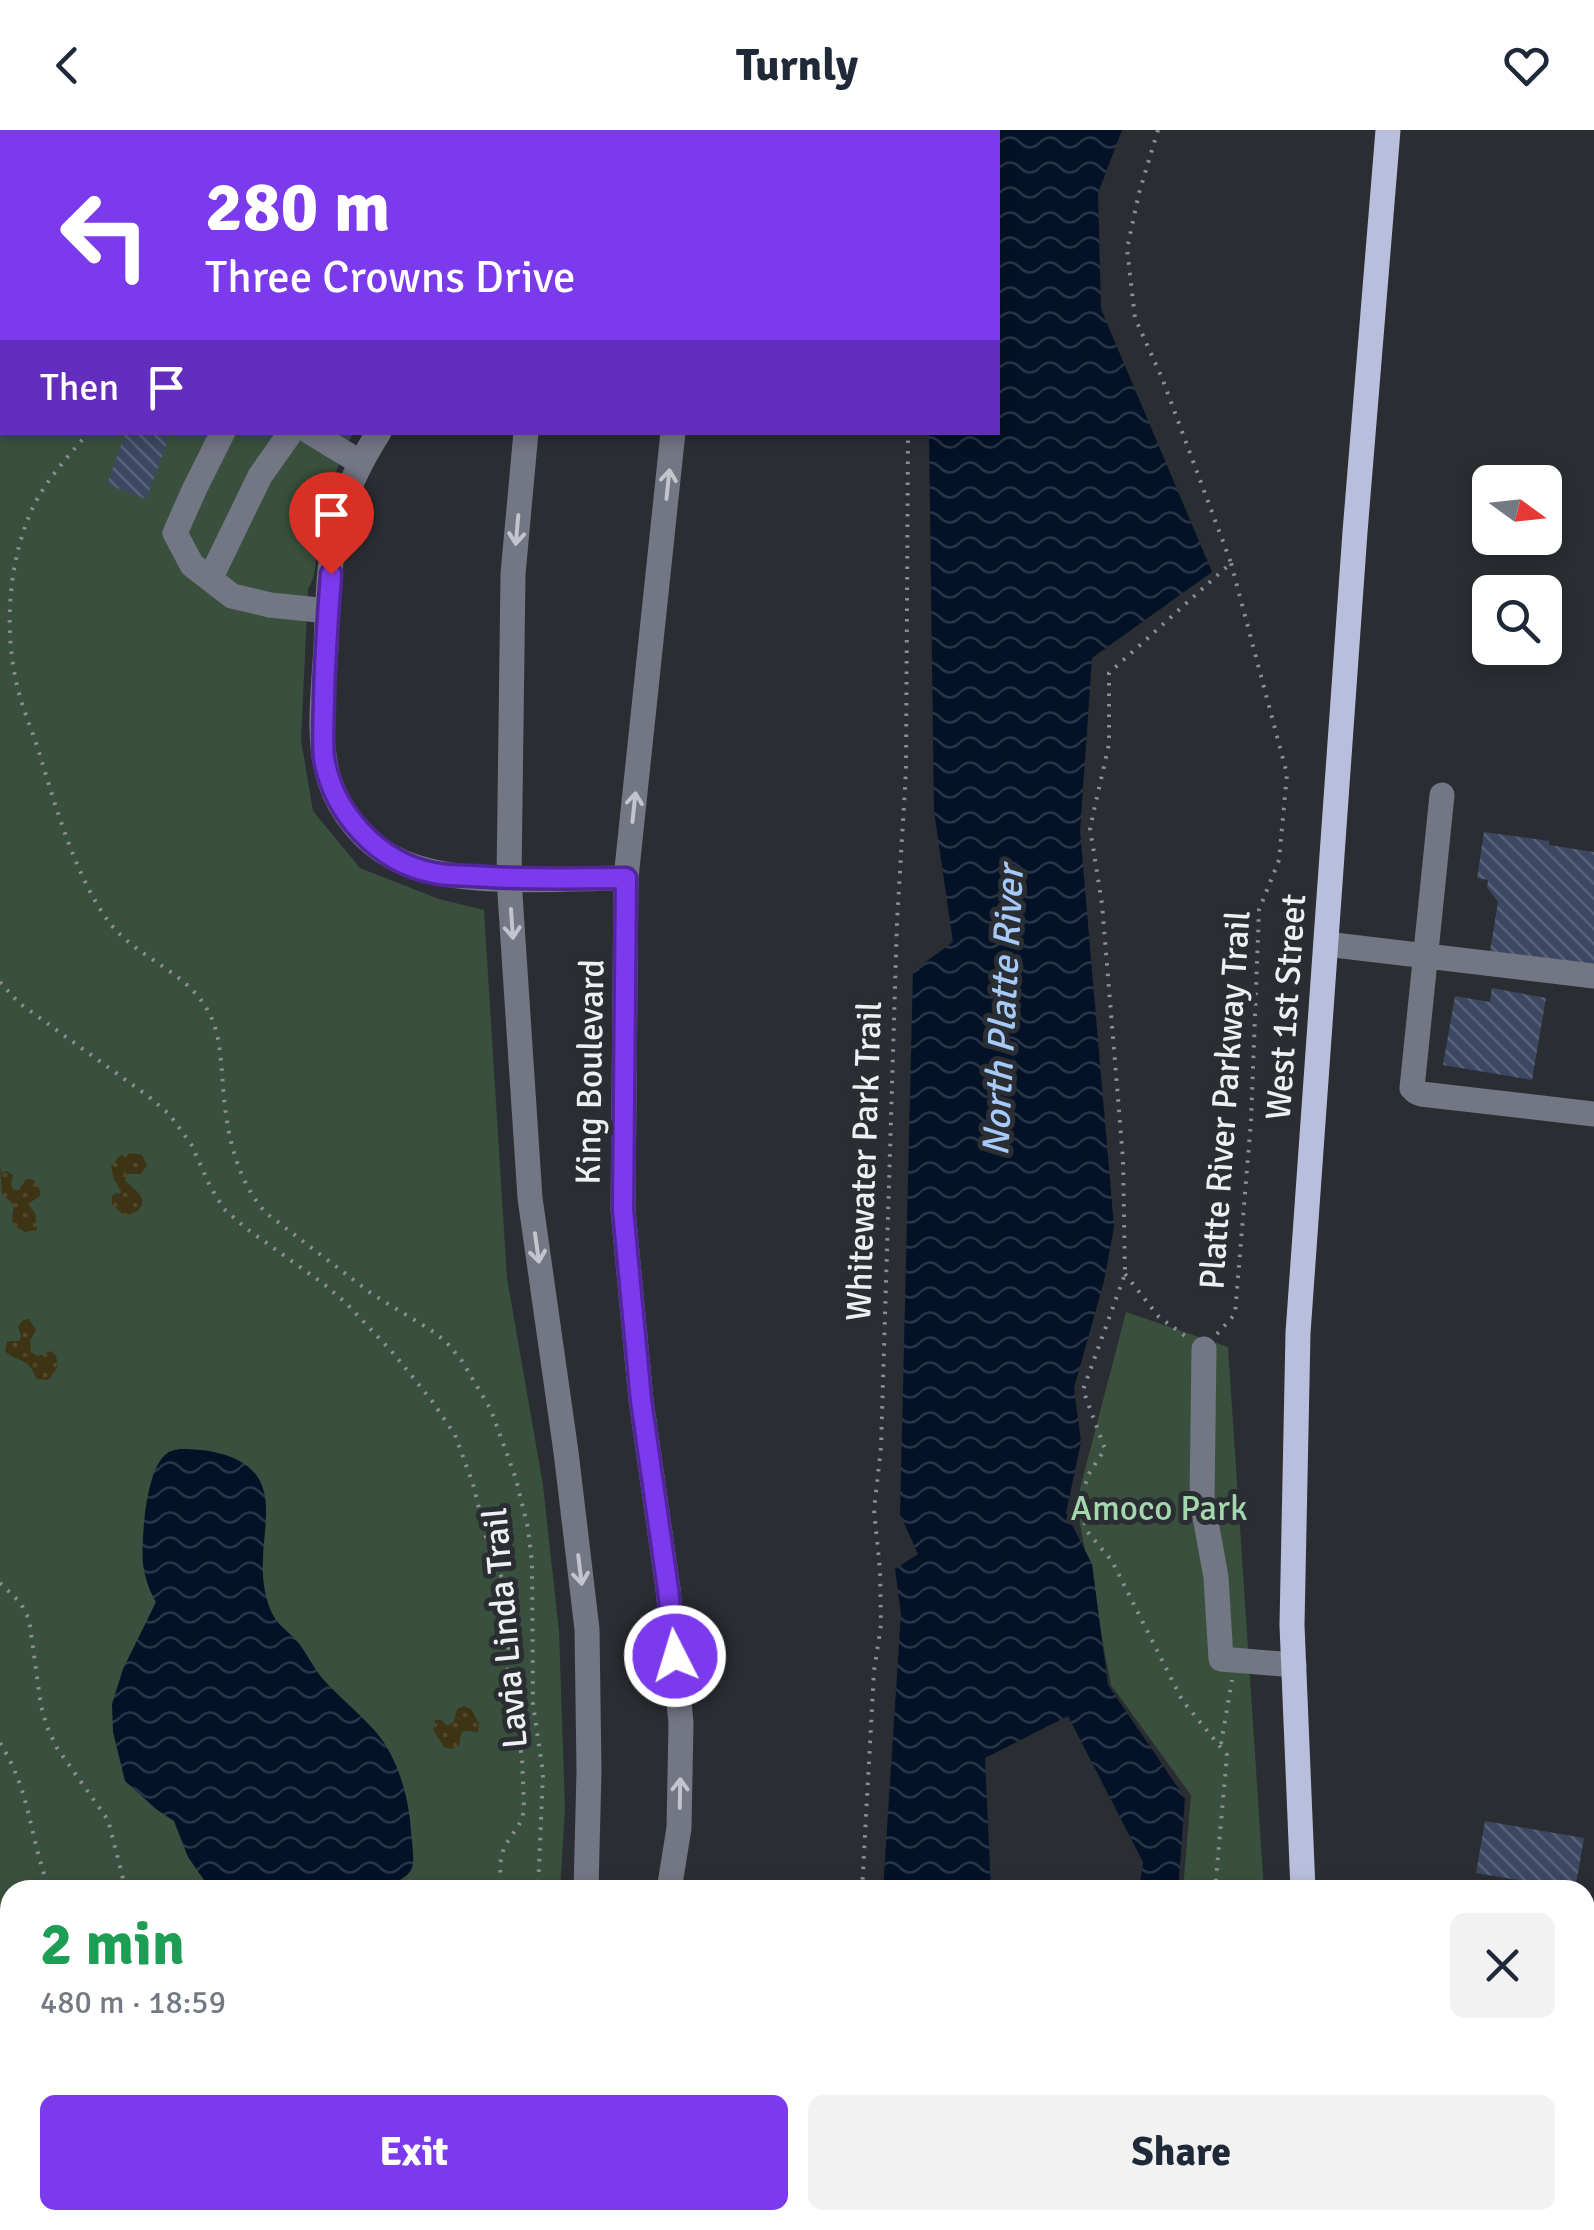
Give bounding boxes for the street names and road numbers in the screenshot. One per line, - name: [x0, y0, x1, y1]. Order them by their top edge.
- street label: West 1st Street: [1257, 893, 1315, 1121]
- street label: Platte River Parkway Trail: [1190, 909, 1260, 1291]
- street label: King Boulevard: [567, 959, 613, 1185]
- street label: Whitewater Park Trail: [837, 1000, 891, 1322]
- street label: Lavia Linda Trail: [473, 1506, 537, 1750]

